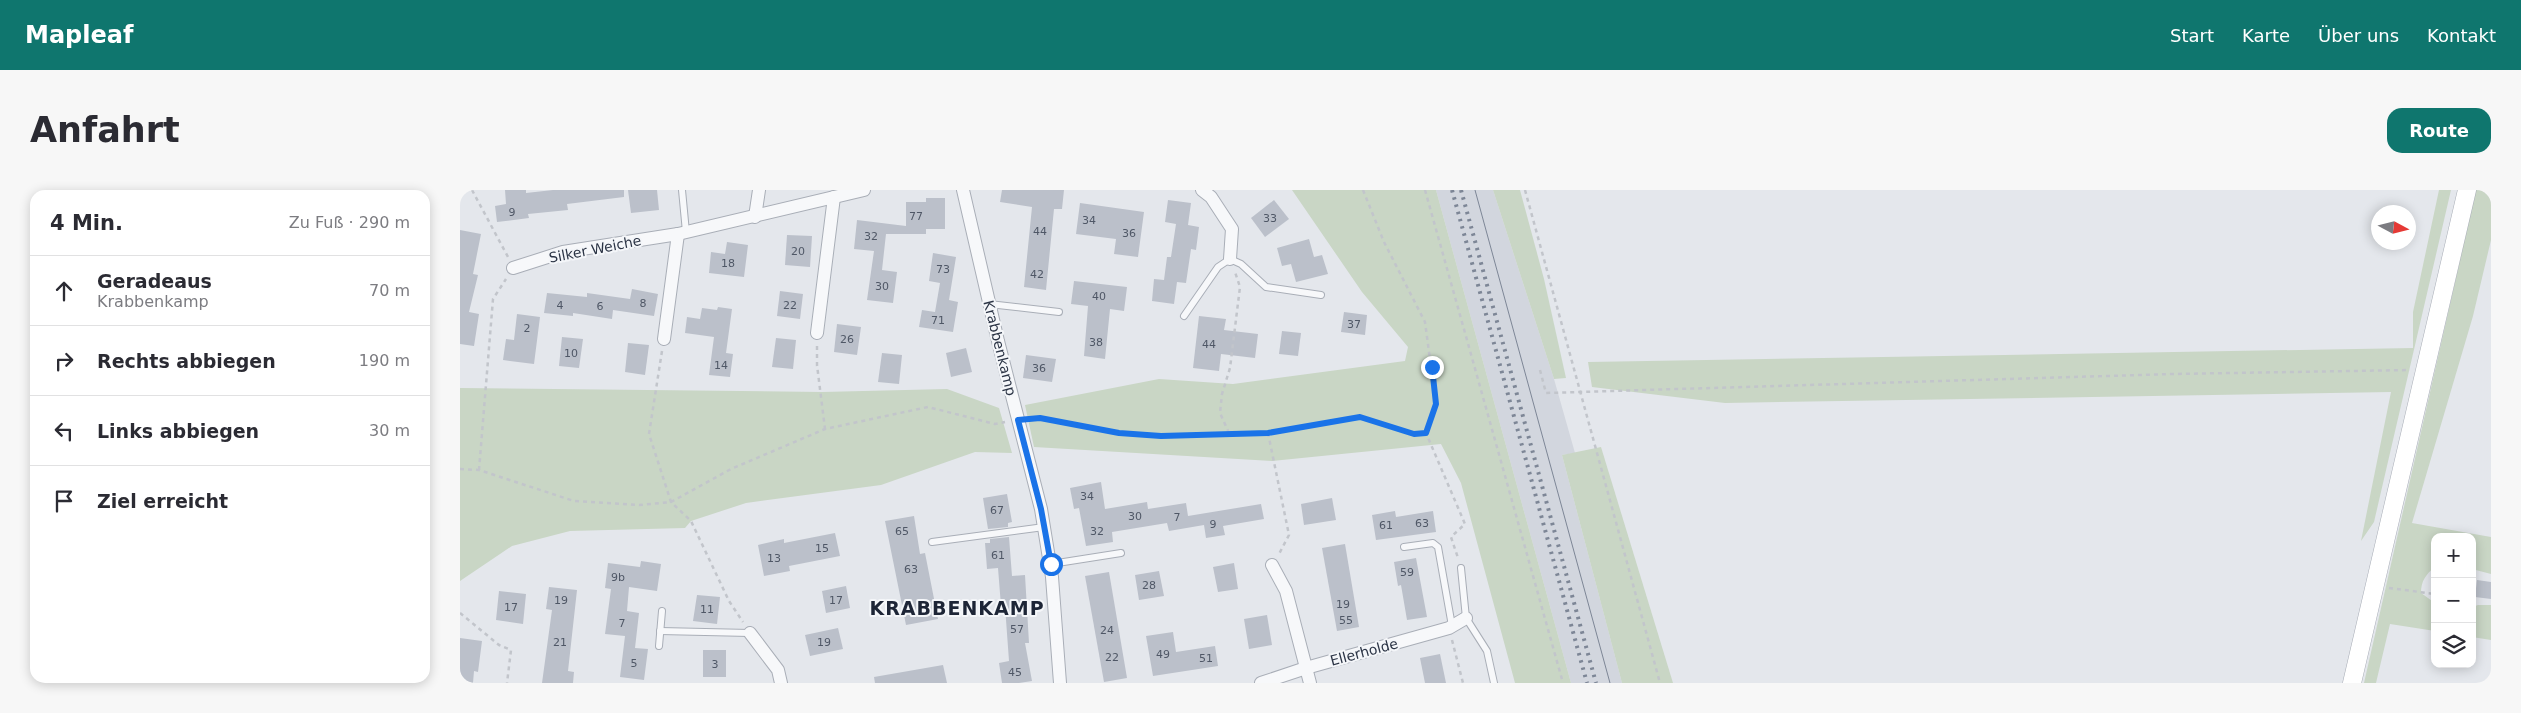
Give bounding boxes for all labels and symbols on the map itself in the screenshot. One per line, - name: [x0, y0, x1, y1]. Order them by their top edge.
- north arrow: [2371, 205, 2416, 250]
- house number: 9: [509, 206, 516, 219]
- house number: 77: [909, 210, 923, 223]
- house number: 33: [1263, 212, 1277, 225]
- house number: 34: [1082, 214, 1096, 227]
- house number: 44: [1033, 225, 1047, 238]
- house number: 36: [1122, 227, 1136, 240]
- house number: 32: [864, 230, 878, 243]
- street label: Silker Weiche: [547, 232, 643, 266]
- house number: 20: [791, 245, 805, 258]
- house number: 18: [721, 257, 735, 270]
- house number: 73: [936, 263, 950, 276]
- house number: 42: [1030, 268, 1044, 281]
- house number: 30: [875, 280, 889, 293]
- house number: 40: [1092, 290, 1106, 303]
- house number: 8: [640, 297, 647, 310]
- house number: 4: [557, 299, 564, 312]
- house number: 22: [783, 299, 797, 312]
- street label: Krabbenkamp: [980, 299, 1020, 397]
- house number: 6: [597, 300, 604, 313]
- house number: 71: [931, 314, 945, 327]
- house number: 37: [1347, 318, 1361, 331]
- house number: 2: [524, 322, 531, 335]
- house number: 26: [840, 333, 854, 346]
- house number: 38: [1089, 336, 1103, 349]
- house number: 44: [1202, 338, 1216, 351]
- house number: 10: [564, 347, 578, 360]
- route end: [1421, 356, 1444, 379]
- house number: 14: [714, 359, 728, 372]
- house number: 36: [1032, 362, 1046, 375]
- house number: 34: [1080, 490, 1094, 503]
- house number: 67: [990, 504, 1004, 517]
- house number: 30: [1128, 510, 1142, 523]
- house number: 7: [1174, 511, 1181, 524]
- house number: 63: [1415, 517, 1429, 530]
- house number: 9: [1210, 518, 1217, 531]
- house number: 61: [1379, 519, 1393, 532]
- house number: 65: [895, 525, 909, 538]
- house number: 32: [1090, 525, 1104, 538]
- house number: 15: [815, 542, 829, 555]
- house number: 61: [991, 549, 1005, 562]
- house number: 13: [767, 552, 781, 565]
- route start: [1040, 553, 1063, 576]
- house number: 63: [904, 563, 918, 576]
- house number: 59: [1400, 566, 1414, 579]
- house number: 9b: [611, 571, 625, 584]
- house number: 28: [1142, 579, 1156, 592]
- house number: 19: [554, 594, 568, 607]
- house number: 17: [829, 594, 843, 607]
- district label: KRABBENKAMP: [869, 597, 1045, 619]
- house number: 19: [1336, 598, 1350, 611]
- house number: 17: [504, 601, 518, 614]
- house number: 11: [700, 603, 714, 616]
- house number: 55: [1339, 614, 1353, 627]
- house number: 7: [619, 617, 626, 630]
- house number: 57: [1010, 623, 1024, 636]
- house number: 24: [1100, 624, 1114, 637]
- street label: Ellerholde: [1328, 635, 1400, 669]
- house number: 21: [553, 636, 567, 649]
- house number: 19: [817, 636, 831, 649]
- house number: 49: [1156, 648, 1170, 661]
- house number: 22: [1105, 651, 1119, 664]
- house number: 51: [1199, 652, 1213, 665]
- house number: 5: [631, 657, 638, 670]
- house number: 3: [712, 658, 719, 671]
- house number: 45: [1008, 666, 1022, 679]

